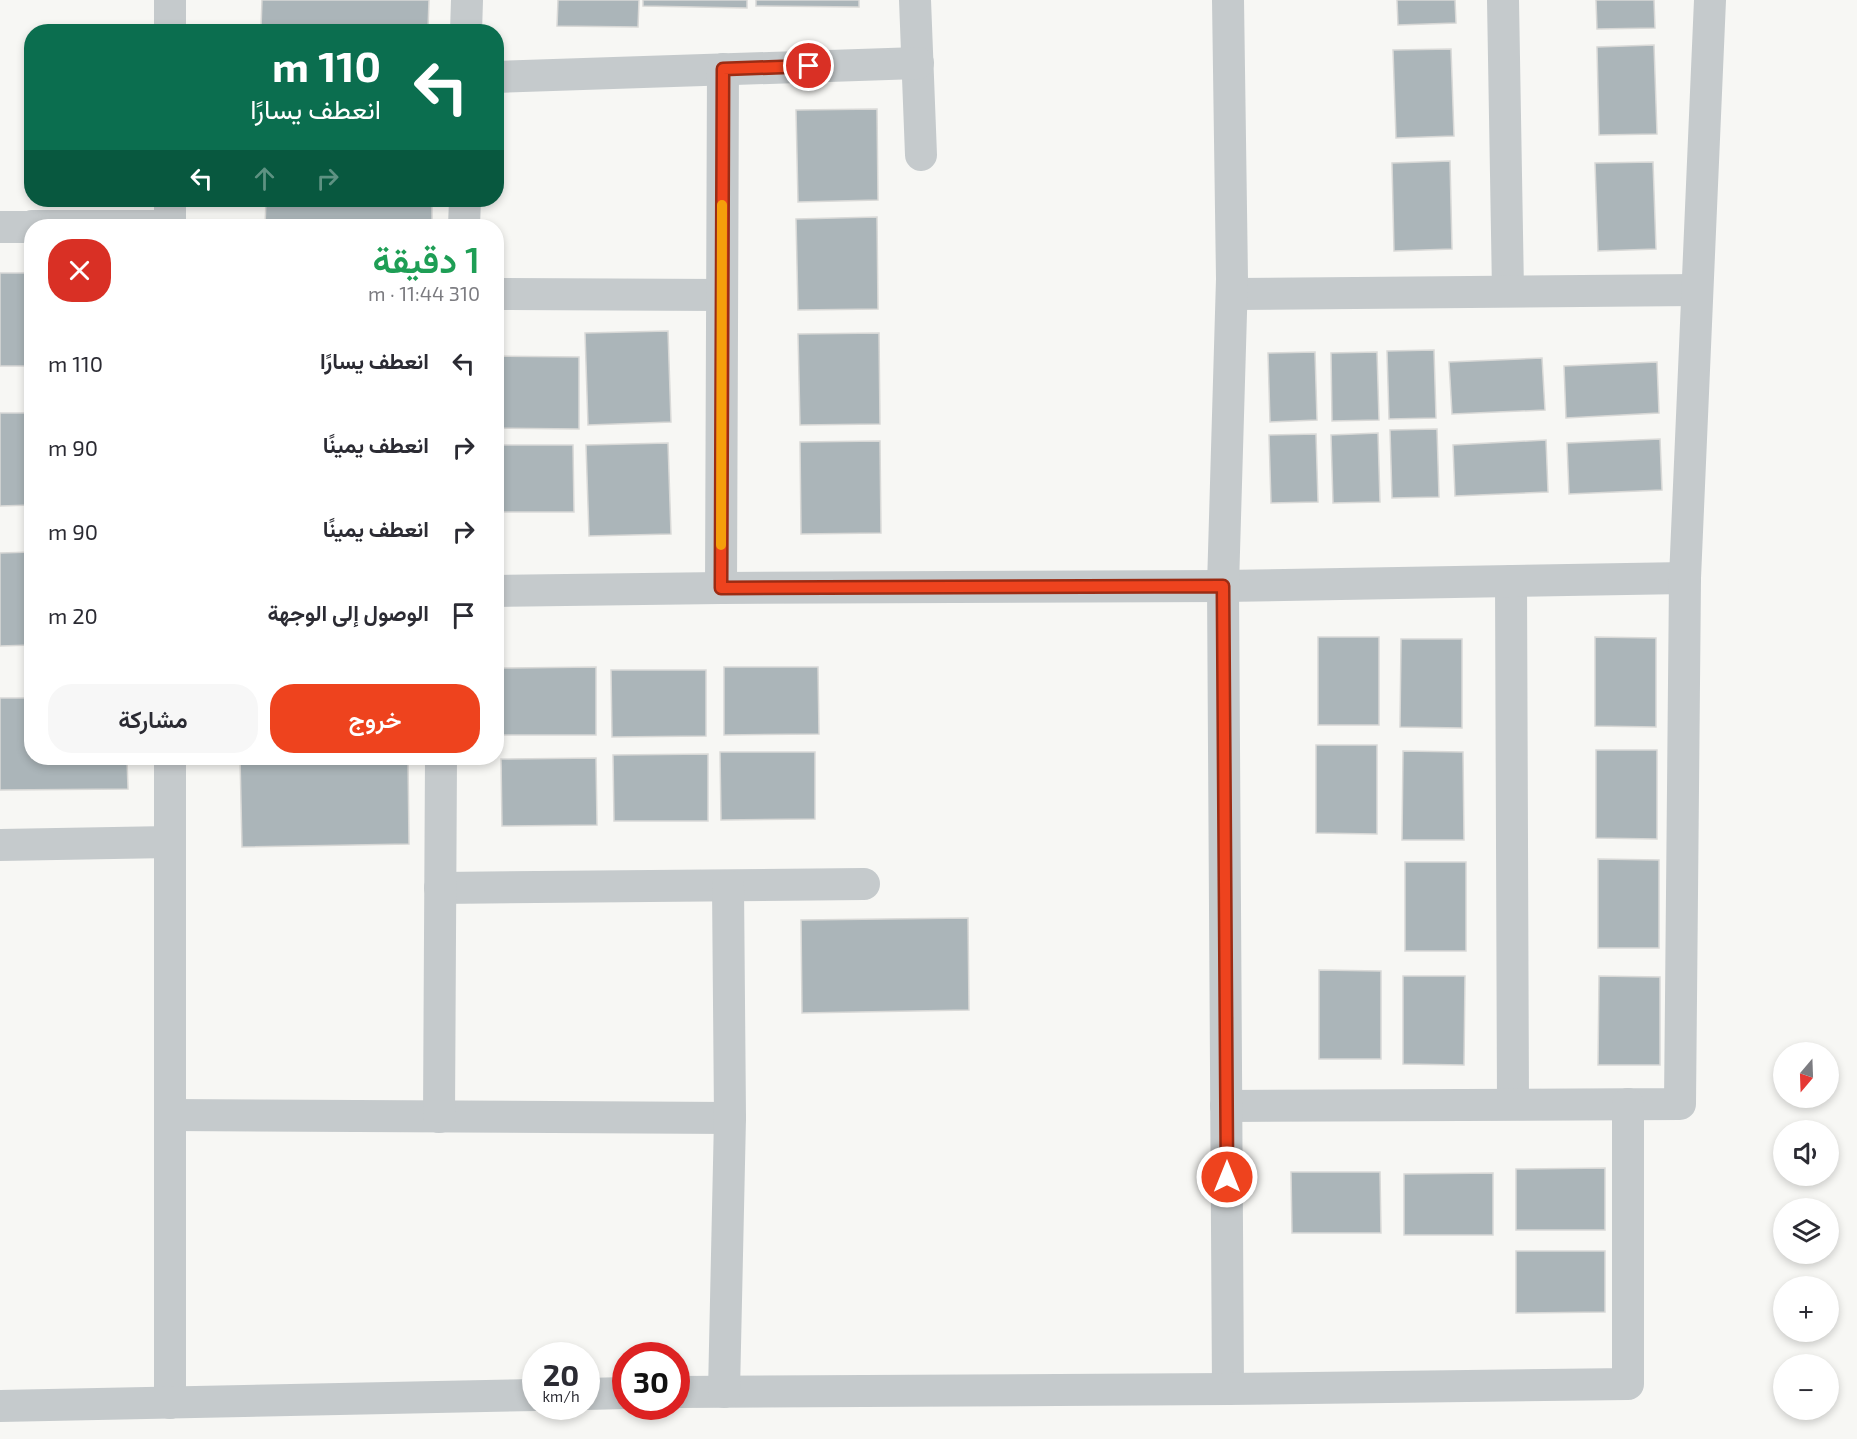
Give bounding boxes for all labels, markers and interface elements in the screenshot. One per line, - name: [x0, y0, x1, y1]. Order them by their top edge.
- text: 110 m: [272, 40, 381, 90]
- pin: [783, 40, 834, 91]
- icon: left: [402, 48, 480, 126]
- icon: arrive: [792, 49, 825, 82]
- text: انعطف يسارًا: [250, 92, 381, 124]
- icon: left: [185, 162, 218, 195]
- icon: ahead: [248, 162, 281, 195]
- icon: right: [311, 162, 344, 195]
- text: 1 دقيقة: [373, 237, 480, 280]
- button: close: [48, 239, 111, 302]
- text: 310 m · 11:44: [368, 281, 480, 305]
- text: انعطف يسارًا: [320, 347, 429, 373]
- icon: left: [447, 347, 480, 380]
- text: 110 m: [48, 350, 103, 376]
- text: انعطف يمينًا: [323, 431, 429, 457]
- icon: right: [447, 431, 480, 464]
- text: 90 m: [48, 434, 98, 460]
- text: انعطف يمينًا: [323, 515, 429, 541]
- icon: right: [447, 515, 480, 548]
- text: 90 m: [48, 518, 98, 544]
- text: الوصول إلى الوجهة: [267, 599, 429, 625]
- icon: arrive: [447, 599, 480, 632]
- text: 20 m: [48, 602, 98, 628]
- button: مشاركة: [48, 684, 258, 753]
- button: خروج: [270, 684, 480, 753]
- north arrow: [1773, 1042, 1839, 1108]
- map controls: [1773, 1042, 1839, 1420]
- button: sound: [1773, 1120, 1839, 1186]
- position arrow: [1195, 1145, 1259, 1209]
- button: layers: [1773, 1198, 1839, 1264]
- button: +: [1773, 1276, 1839, 1342]
- speed limit sign: 30: [612, 1342, 690, 1420]
- button: −: [1773, 1354, 1839, 1420]
- text: 20: [543, 1356, 579, 1392]
- text: km/h: [542, 1387, 580, 1405]

